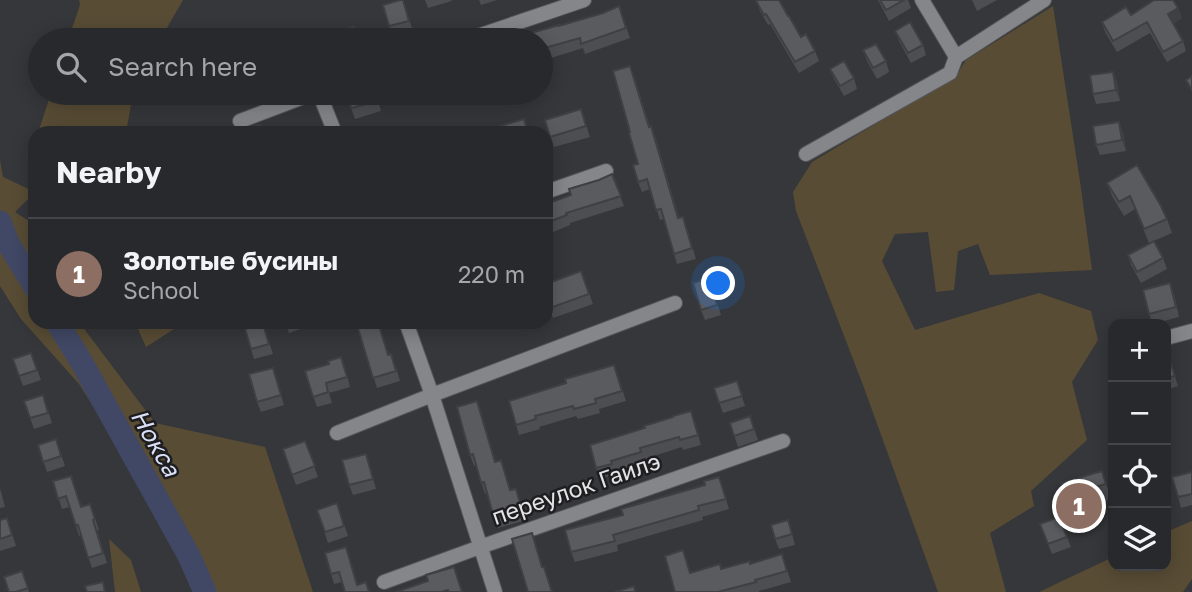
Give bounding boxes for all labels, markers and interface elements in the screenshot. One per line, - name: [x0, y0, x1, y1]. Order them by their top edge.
- search box: [28, 28, 553, 105]
- icon: search: [52, 48, 90, 86]
- text: Search here: [108, 51, 257, 82]
- text: Nearby: [56, 154, 161, 190]
- text: Золотые бусины: [123, 245, 338, 276]
- text: 1: [73, 260, 85, 288]
- text: 220 m: [458, 260, 525, 288]
- your location: [701, 266, 735, 300]
- text: School: [123, 276, 199, 304]
- map controls: [1108, 319, 1171, 571]
- button: +: [1108, 319, 1171, 382]
- button: −: [1108, 382, 1171, 445]
- water label: Нокса: [126, 404, 188, 482]
- button: locate: [1108, 445, 1171, 508]
- street label: переулок Гаилэ: [488, 446, 664, 530]
- pin: 1: [1056, 480, 1102, 532]
- button: layers: [1108, 508, 1171, 571]

